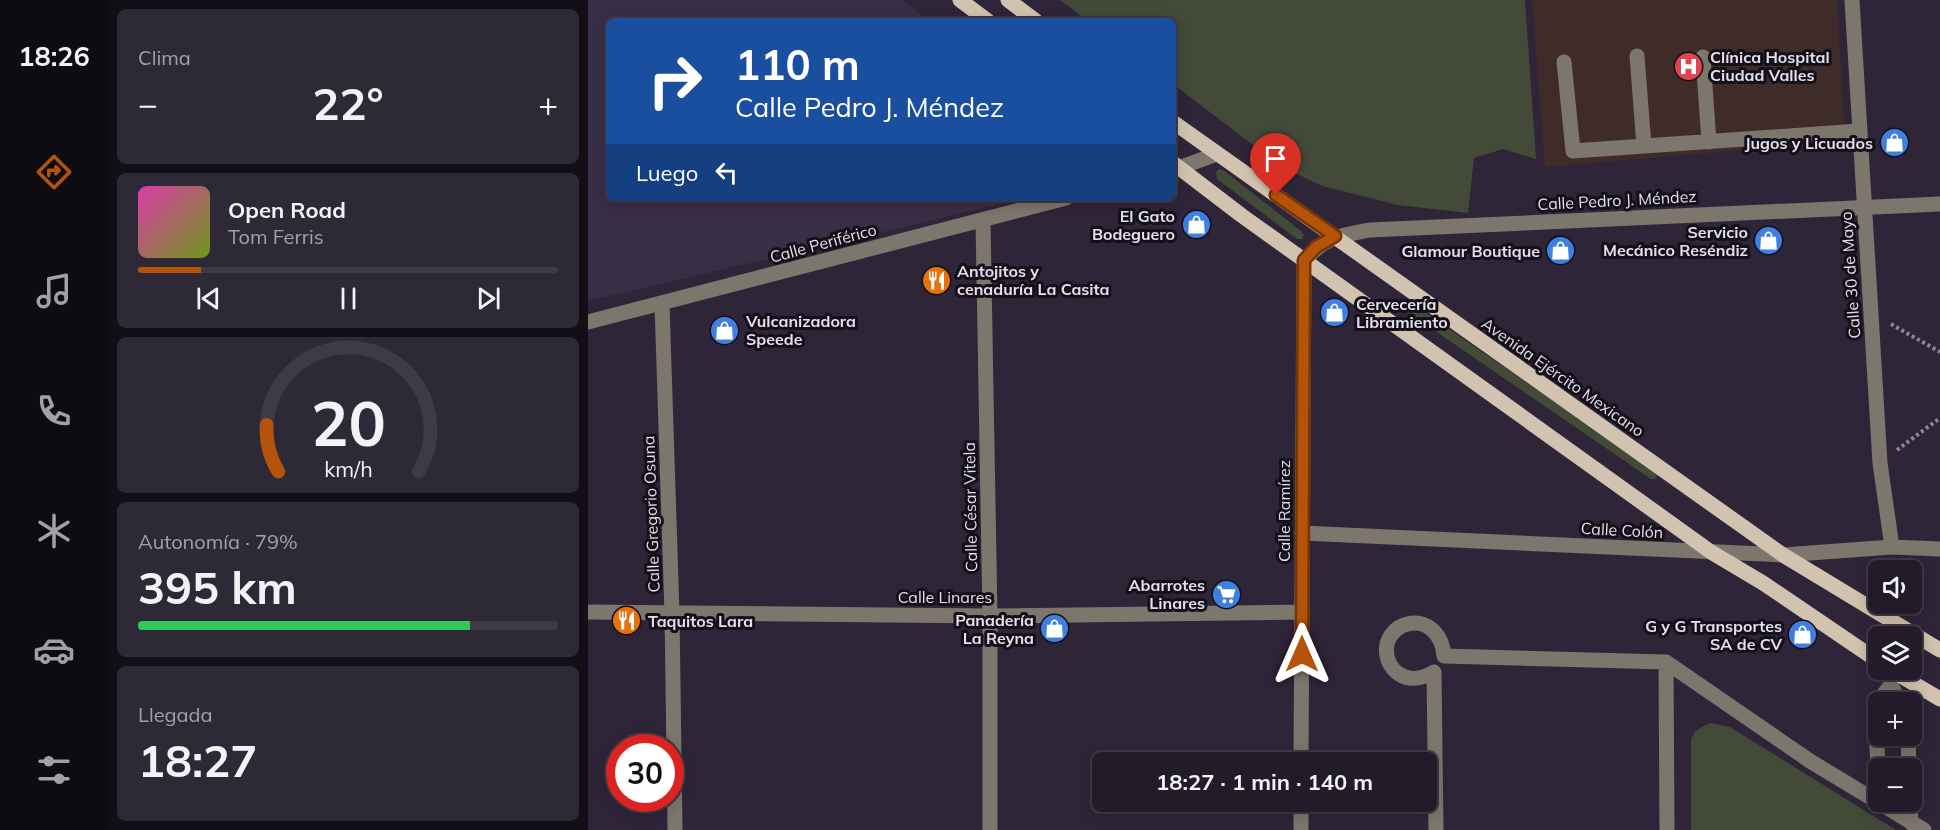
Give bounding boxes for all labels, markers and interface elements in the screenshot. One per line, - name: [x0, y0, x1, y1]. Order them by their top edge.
- text: 110 m: [735, 38, 860, 91]
- text: 18:26: [18, 39, 90, 73]
- icon: right: [636, 42, 714, 120]
- text: Clima: [138, 45, 191, 70]
- place label: Clínica Hospital Ciudad Valles: [1710, 47, 1830, 85]
- hospital icon: Clínica Hospital Ciudad Valles: [1673, 50, 1705, 82]
- text: 22°: [312, 75, 384, 131]
- text: −: [138, 83, 158, 124]
- text: +: [538, 83, 558, 124]
- text: Calle Pedro J. Méndez: [735, 90, 1004, 124]
- shop icon: Jugos y Licuados: [1878, 127, 1910, 159]
- pin: [1250, 133, 1301, 195]
- place label: Jugos y Licuados: [1745, 133, 1873, 153]
- icon: arrive: [1259, 142, 1292, 175]
- icon: directions: [33, 151, 75, 193]
- icon: left: [710, 156, 743, 189]
- text: Luego: [636, 159, 698, 187]
- street label: Calle Pedro J. Méndez: [1537, 186, 1697, 214]
- text: Open Road: [228, 196, 346, 224]
- place label: El Gato Bodeguero: [1092, 206, 1175, 244]
- shop icon: El Gato Bodeguero: [1180, 209, 1212, 241]
- street label: Calle 30 de Mayo: [1836, 211, 1864, 339]
- street label: Calle Periférico: [767, 219, 879, 267]
- place label: Servicio Mecánico Reséndiz: [1603, 222, 1748, 260]
- text: Tom Ferris: [228, 224, 324, 249]
- shop icon: Servicio Mecánico Reséndiz: [1753, 225, 1785, 257]
- shop icon: Glamour Boutique: [1545, 235, 1577, 267]
- place label: Glamour Boutique: [1401, 241, 1540, 261]
- place label: Antojitos y cenaduría La Casita: [957, 261, 1110, 299]
- restaurant icon: Antojitos y cenaduría La Casita: [920, 264, 952, 296]
- icon: music: [33, 270, 75, 312]
- icon: previous: [192, 282, 225, 315]
- icon: pause: [332, 282, 365, 315]
- icon: next: [472, 282, 505, 315]
- place label: Cervecería Libramiento: [1356, 294, 1448, 332]
- shop icon: Cervecería Libramiento: [1319, 297, 1351, 329]
- place label: Vulcanizadora Speede: [745, 311, 856, 349]
- street label: Avenida Ejército Mexicano: [1478, 313, 1648, 441]
- shop icon: Vulcanizadora Speede: [709, 314, 741, 346]
- text: 20: [311, 383, 385, 462]
- icon: phone: [33, 390, 75, 432]
- street label: Calle Gregorio Osuna: [638, 435, 664, 593]
- street label: Calle César Vitela: [959, 442, 981, 572]
- text: km/h: [324, 455, 372, 482]
- street label: Calle Ramírez: [1274, 460, 1294, 562]
- icon: climate: [33, 510, 75, 552]
- street label: Calle Colón: [1580, 518, 1664, 542]
- text: Autonomía · 79%: [138, 529, 298, 554]
- text: 395 km: [138, 559, 297, 615]
- map controls: [1868, 560, 1922, 812]
- button: sound: [1868, 560, 1922, 614]
- place label: Abarrotes Linares: [1129, 575, 1205, 613]
- supermarket icon: Abarrotes Linares: [1210, 578, 1242, 610]
- street label: Calle Linares: [898, 587, 992, 607]
- restaurant icon: Taquitos Lara: [611, 605, 643, 637]
- place label: Panadería La Reyna: [955, 610, 1034, 648]
- place label: Taquitos Lara: [648, 611, 753, 631]
- shop icon: Panadería La Reyna: [1039, 613, 1071, 645]
- place label: G y G Transportes SA de CV: [1645, 616, 1782, 654]
- shop icon: G y G Transportes SA de CV: [1787, 619, 1819, 651]
- position arrow: [1270, 622, 1334, 686]
- button: layers: [1868, 626, 1922, 680]
- icon: car: [33, 629, 75, 671]
- button: +: [1868, 692, 1922, 746]
- text: Llegada: [138, 702, 213, 727]
- text: 18:27: [138, 732, 257, 788]
- speed limit sign: 30: [606, 734, 684, 812]
- icon: filters: [33, 749, 75, 791]
- button: −: [1868, 758, 1922, 812]
- text: 18:27 · 1 min · 140 m: [1156, 768, 1373, 796]

